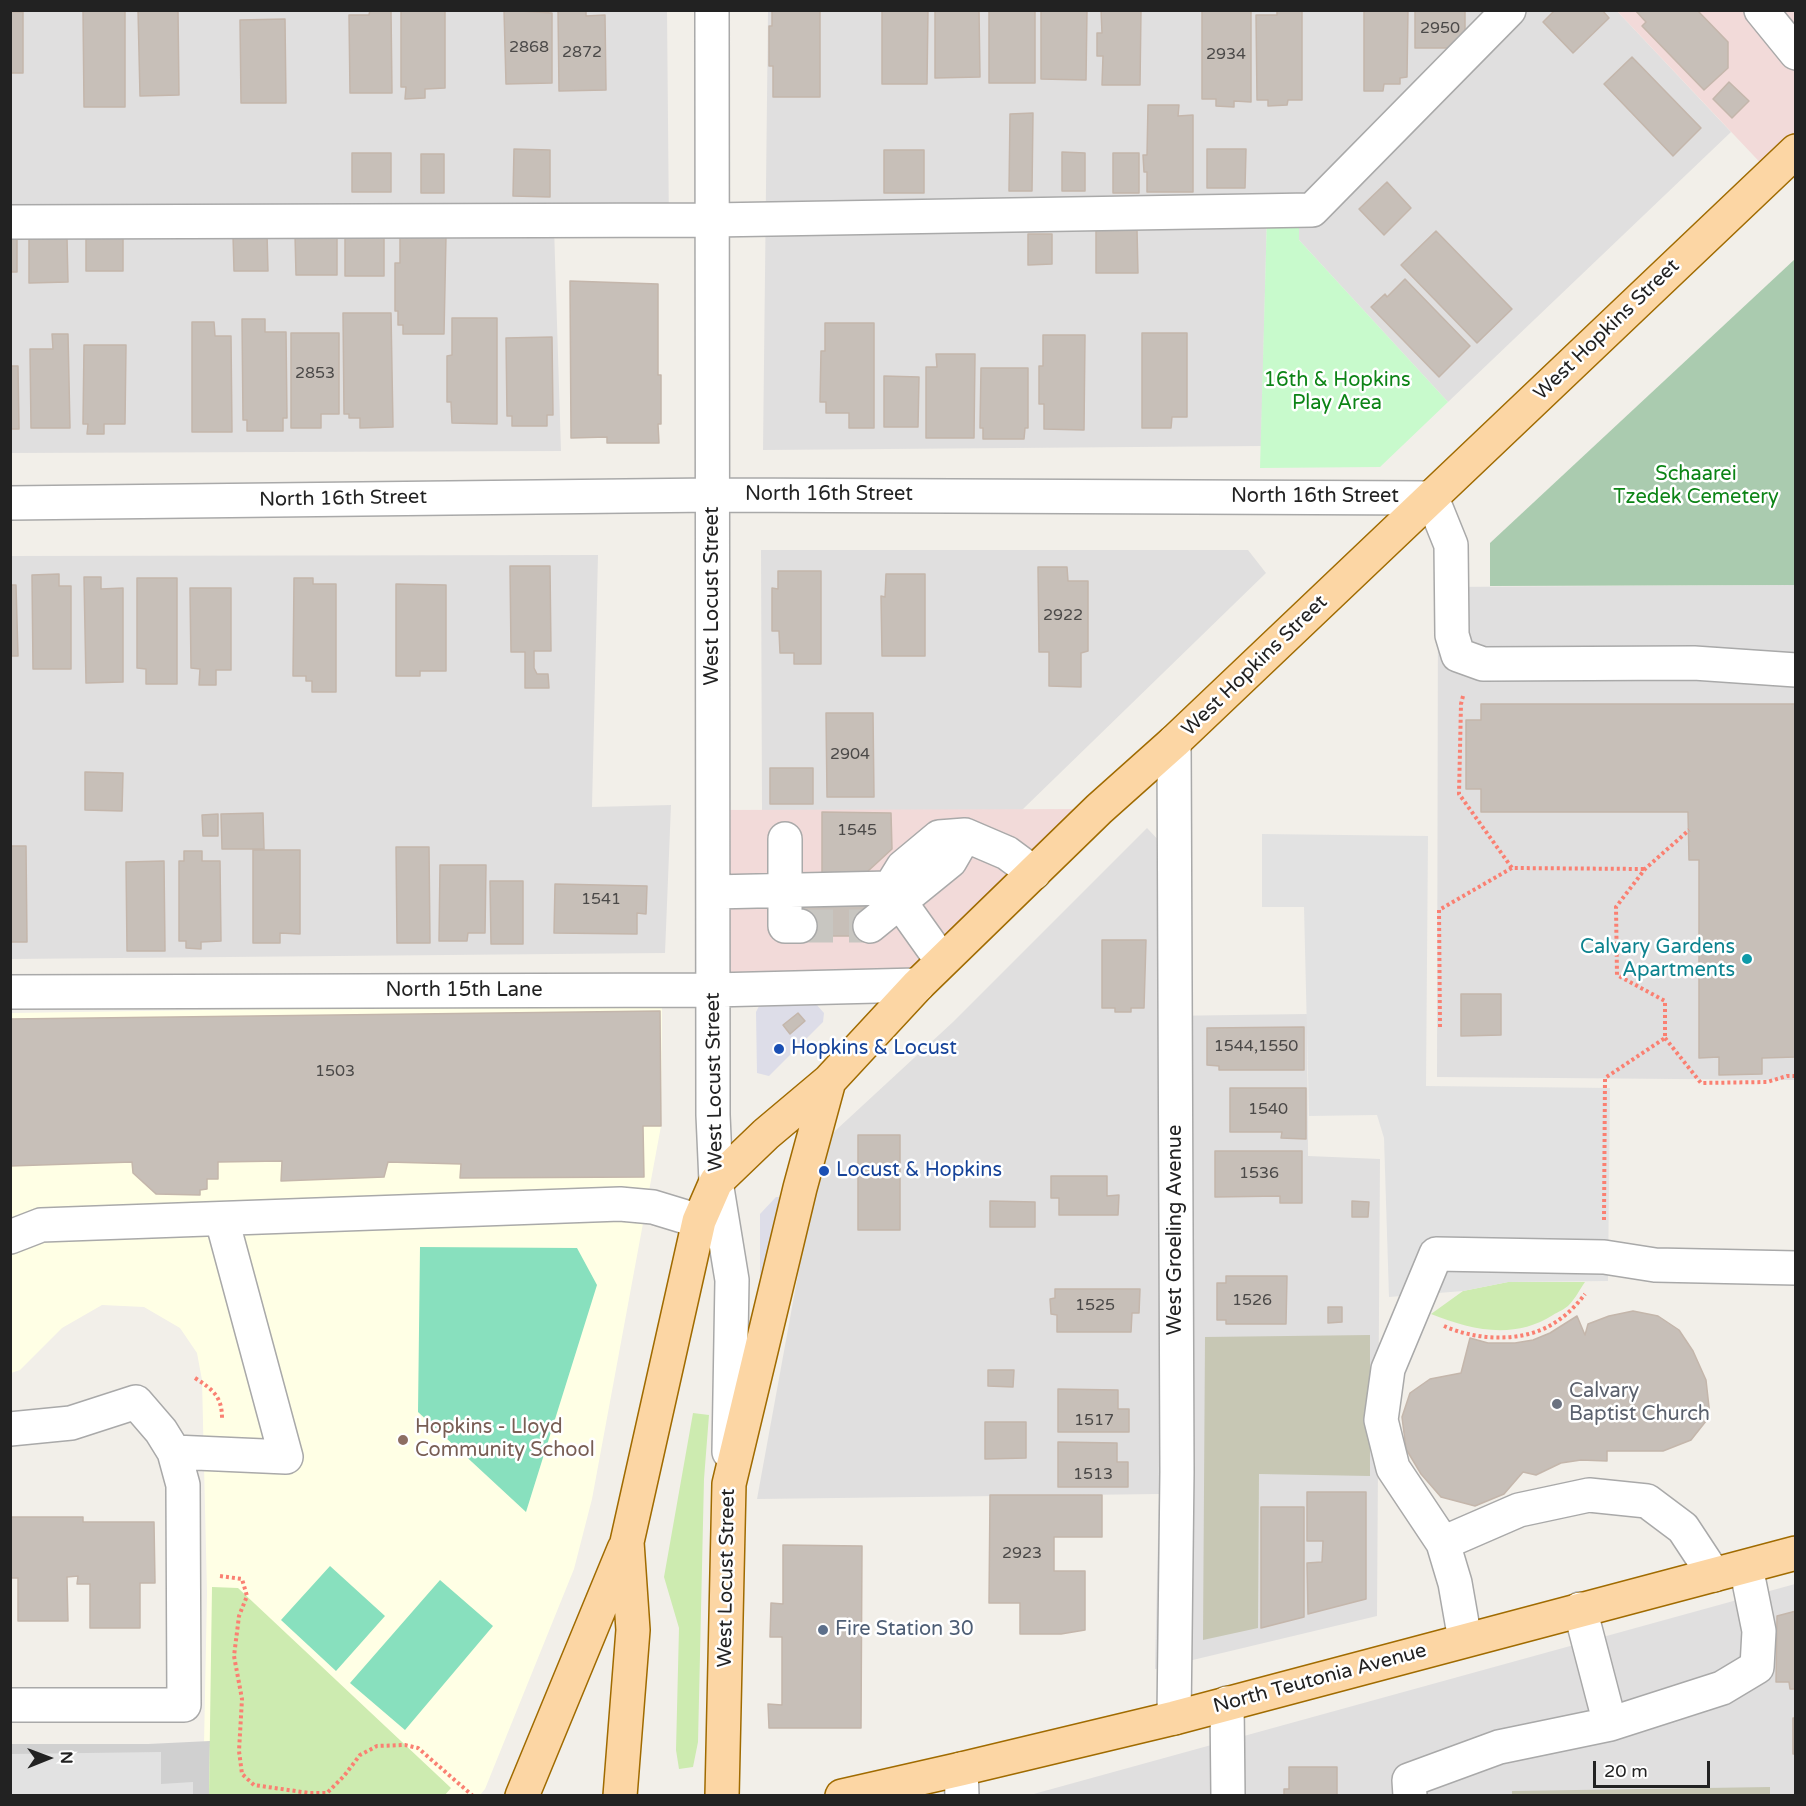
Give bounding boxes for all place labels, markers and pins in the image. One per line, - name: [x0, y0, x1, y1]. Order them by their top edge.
- place label: Calvary Gardens Apartments: [1580, 936, 1735, 983]
- marker: Calvary Gardens Apartments: [1740, 952, 1754, 966]
- place label: Hopkins & Locust: [791, 1037, 957, 1061]
- marker: Hopkins & Locust: [772, 1042, 786, 1056]
- place label: Locust & Hopkins: [836, 1159, 1002, 1183]
- marker: Locust & Hopkins: [817, 1164, 831, 1178]
- place label: Calvary Baptist Church: [1569, 1380, 1710, 1427]
- marker: Calvary Baptist Church: [1550, 1397, 1564, 1411]
- place label: Hopkins - Lloyd Community School: [415, 1416, 595, 1463]
- marker: Hopkins - Lloyd Community School: [396, 1433, 410, 1447]
- place label: Fire Station 30: [835, 1618, 974, 1642]
- marker: Fire Station 30: [816, 1623, 830, 1637]

